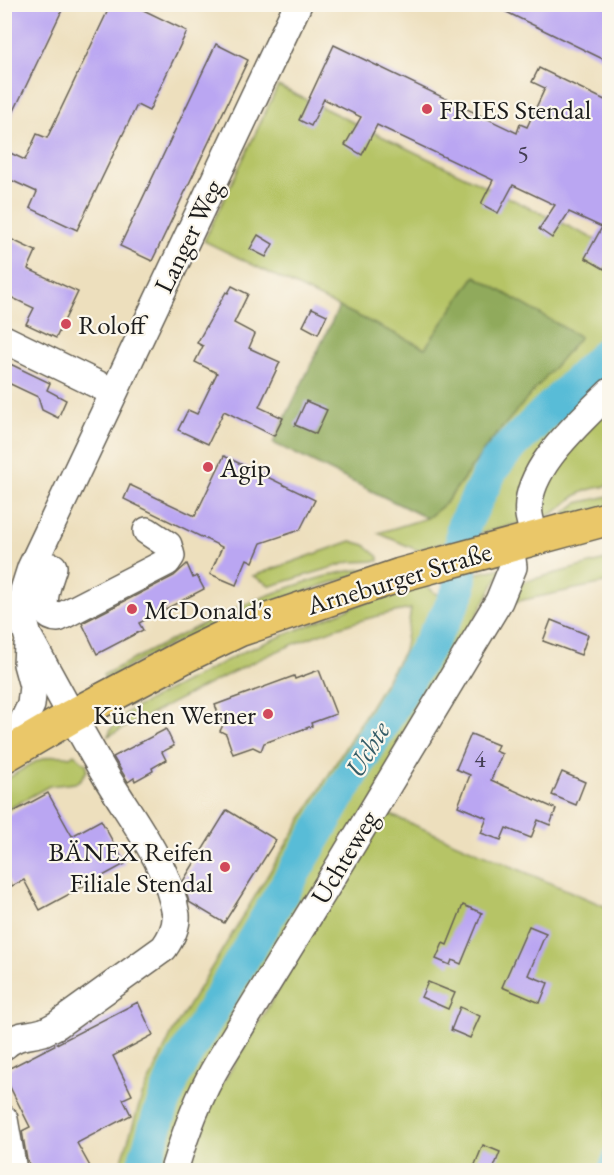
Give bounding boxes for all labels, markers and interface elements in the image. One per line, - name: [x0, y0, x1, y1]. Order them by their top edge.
- place label: FRIES Stendal: [439, 92, 591, 127]
- marker: FRIES Stendal: [420, 102, 434, 116]
- house number: 5: [517, 138, 529, 169]
- street label: Langer Weg: [146, 173, 231, 298]
- place label: Roloff: [78, 307, 149, 342]
- marker: Roloff: [59, 317, 73, 331]
- place label: Agip: [219, 450, 271, 485]
- marker: Agip: [201, 460, 215, 474]
- street label: Arneburger Straße: [301, 533, 496, 623]
- place label: McDonald's: [144, 592, 272, 627]
- marker: McDonald's: [125, 602, 139, 616]
- place label: Küchen Werner: [93, 697, 256, 732]
- marker: Küchen Werner: [261, 707, 275, 721]
- water label: Uchte: [336, 714, 398, 784]
- house number: 4: [474, 743, 486, 774]
- street label: Uchteweg: [302, 803, 386, 911]
- place label: BÄNEX Reifen Filiale Stendal: [48, 834, 213, 900]
- marker: BÄNEX Reifen Filiale Stendal: [218, 860, 232, 874]

